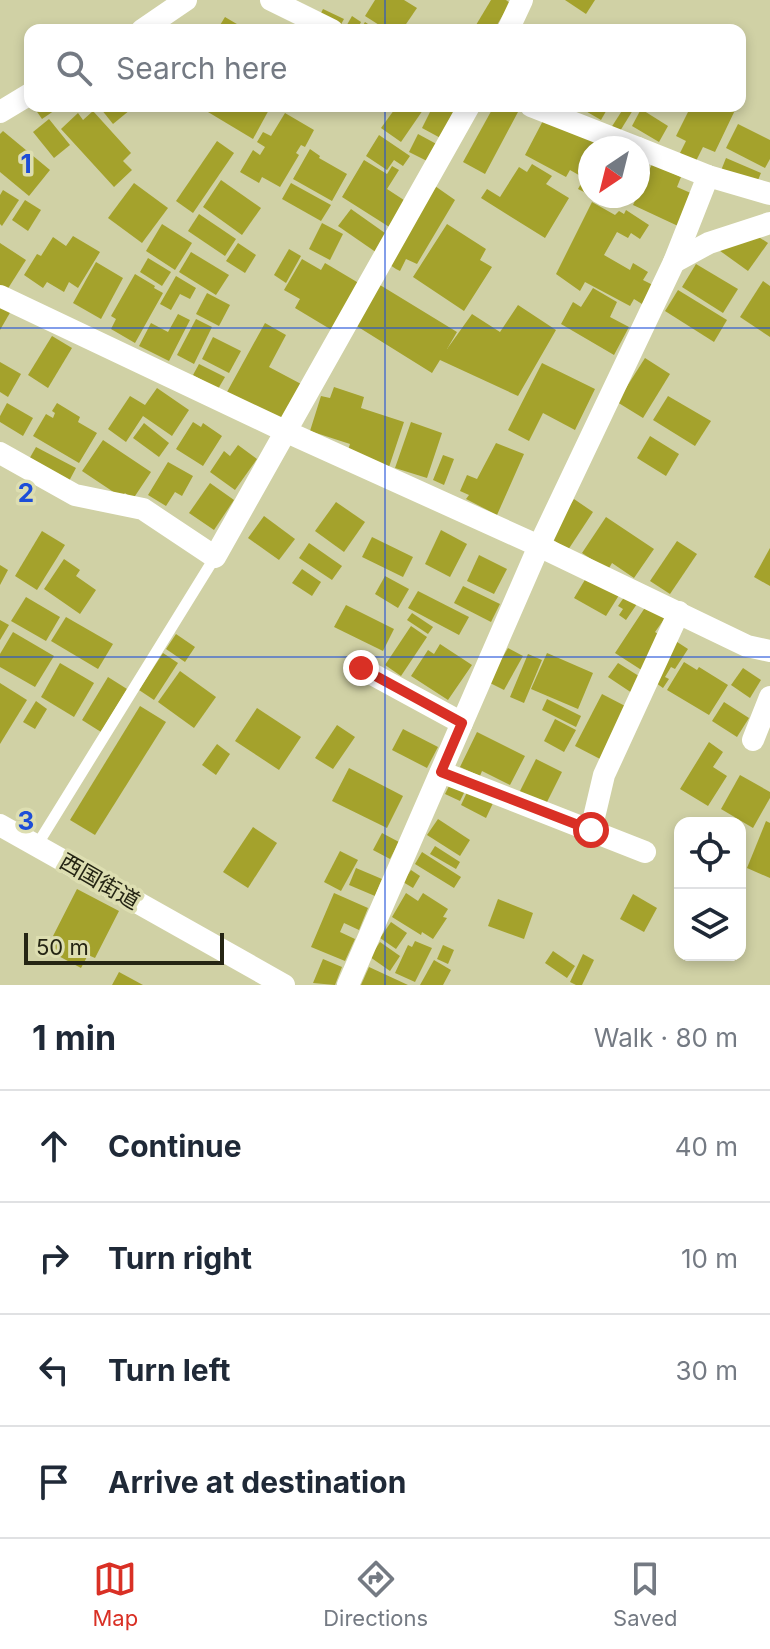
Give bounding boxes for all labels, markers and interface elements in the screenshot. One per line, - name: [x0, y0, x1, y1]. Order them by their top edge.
- search box: [24, 24, 746, 112]
- icon: search: [52, 46, 96, 90]
- text: Search here: [116, 50, 288, 86]
- north arrow: [578, 136, 650, 208]
- text: 1: [20, 148, 32, 179]
- text: 2: [18, 477, 34, 508]
- route end: [343, 650, 379, 686]
- text: 3: [18, 805, 34, 836]
- route start: [573, 812, 609, 848]
- map controls: [674, 817, 746, 961]
- button: locate: [674, 817, 746, 889]
- street label: 西国街道: [55, 848, 145, 914]
- button: layers: [674, 889, 746, 961]
- scale bar: [24, 929, 224, 965]
- text: 50 m: [36, 934, 89, 960]
- text: 1 min: [32, 1017, 116, 1058]
- text: Walk · 80 m: [594, 1022, 738, 1053]
- icon: ahead: [32, 1124, 76, 1168]
- text: Continue: [108, 1128, 242, 1164]
- text: 40 m: [675, 1131, 738, 1162]
- icon: right: [32, 1236, 76, 1280]
- text: Turn right: [108, 1240, 252, 1276]
- text: 10 m: [681, 1243, 738, 1274]
- icon: left: [32, 1348, 76, 1392]
- text: Turn left: [108, 1352, 230, 1388]
- text: 30 m: [675, 1355, 738, 1386]
- icon: arrive: [32, 1460, 76, 1504]
- text: Arrive at destination: [108, 1464, 406, 1500]
- tab: Map: [93, 1557, 138, 1631]
- tab: Directions: [323, 1557, 428, 1631]
- tab: Saved: [613, 1557, 677, 1631]

